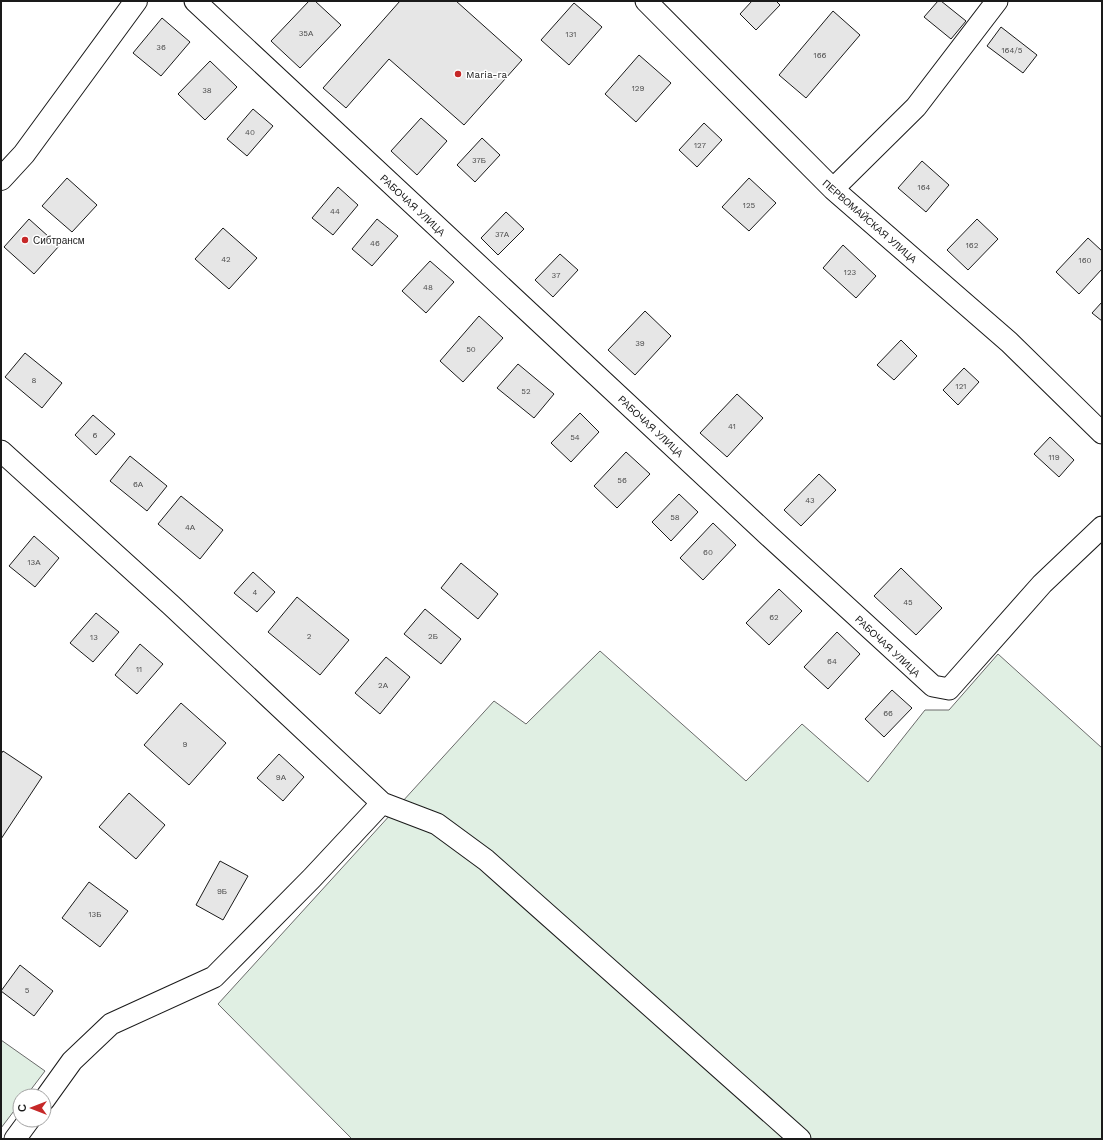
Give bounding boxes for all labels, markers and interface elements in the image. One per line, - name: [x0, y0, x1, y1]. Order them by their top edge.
- house number: 35А: [299, 29, 314, 38]
- house number: 131: [566, 30, 576, 39]
- house number: 36: [156, 43, 166, 52]
- house number: 164/5: [1001, 46, 1023, 55]
- house number: 166: [814, 51, 827, 60]
- marker: Maria-ra: [453, 69, 463, 79]
- place label: Maria-ra: [466, 69, 507, 80]
- house number: 129: [632, 84, 644, 93]
- house number: 38: [202, 86, 212, 95]
- house number: 40: [245, 128, 255, 137]
- house number: 127: [694, 141, 707, 150]
- house number: 37Б: [472, 156, 486, 165]
- street label: РАБОЧАЯ УЛИЦА: [378, 173, 448, 238]
- street label: ПЕРВОМАЙСКАЯ УЛИЦА: [820, 177, 920, 265]
- house number: 164: [918, 183, 931, 192]
- house number: 125: [743, 201, 756, 210]
- house number: 44: [330, 207, 340, 216]
- house number: 37А: [495, 230, 510, 239]
- marker: Сибтрансм: [20, 235, 30, 245]
- place label: Сибтрансм: [33, 235, 85, 246]
- house number: 46: [370, 239, 380, 248]
- house number: 162: [966, 241, 979, 250]
- house number: 42: [221, 255, 231, 264]
- house number: 160: [1079, 256, 1091, 265]
- house number: 123: [844, 268, 857, 277]
- house number: 37: [552, 271, 561, 280]
- house number: 48: [423, 283, 433, 292]
- house number: 39: [635, 339, 645, 348]
- house number: 50: [466, 345, 476, 354]
- house number: 8: [32, 376, 37, 385]
- house number: 121: [956, 382, 966, 391]
- house number: 52: [521, 387, 531, 396]
- street label: РАБОЧАЯ УЛИЦА: [616, 394, 686, 459]
- house number: 41: [728, 422, 736, 431]
- house number: 6: [93, 431, 98, 440]
- house number: 54: [570, 433, 580, 442]
- house number: 119: [1048, 453, 1060, 462]
- house number: 56: [617, 476, 627, 485]
- house number: 6А: [133, 480, 144, 489]
- house number: 43: [805, 496, 815, 505]
- house number: 58: [670, 513, 680, 522]
- house number: 4А: [185, 523, 196, 532]
- house number: 60: [703, 548, 713, 557]
- house number: 13А: [27, 558, 41, 567]
- house number: 4: [253, 588, 258, 597]
- house number: 45: [903, 598, 913, 607]
- house number: 62: [769, 613, 779, 622]
- street label: РАБОЧАЯ УЛИЦА: [853, 614, 923, 679]
- house number: 2: [307, 632, 312, 641]
- house number: 2Б: [428, 632, 438, 641]
- house number: 13: [90, 633, 98, 642]
- house number: 64: [827, 657, 837, 666]
- house number: 11: [136, 665, 142, 674]
- house number: 2А: [378, 681, 389, 690]
- house number: 66: [883, 709, 893, 718]
- house number: 9: [183, 740, 188, 749]
- house number: 9А: [276, 773, 287, 782]
- house number: 9Б: [217, 887, 227, 896]
- house number: 13Б: [88, 910, 102, 919]
- house number: 5: [25, 986, 30, 995]
- north arrow: [12, 1088, 52, 1128]
- text: С: [16, 1104, 29, 1112]

